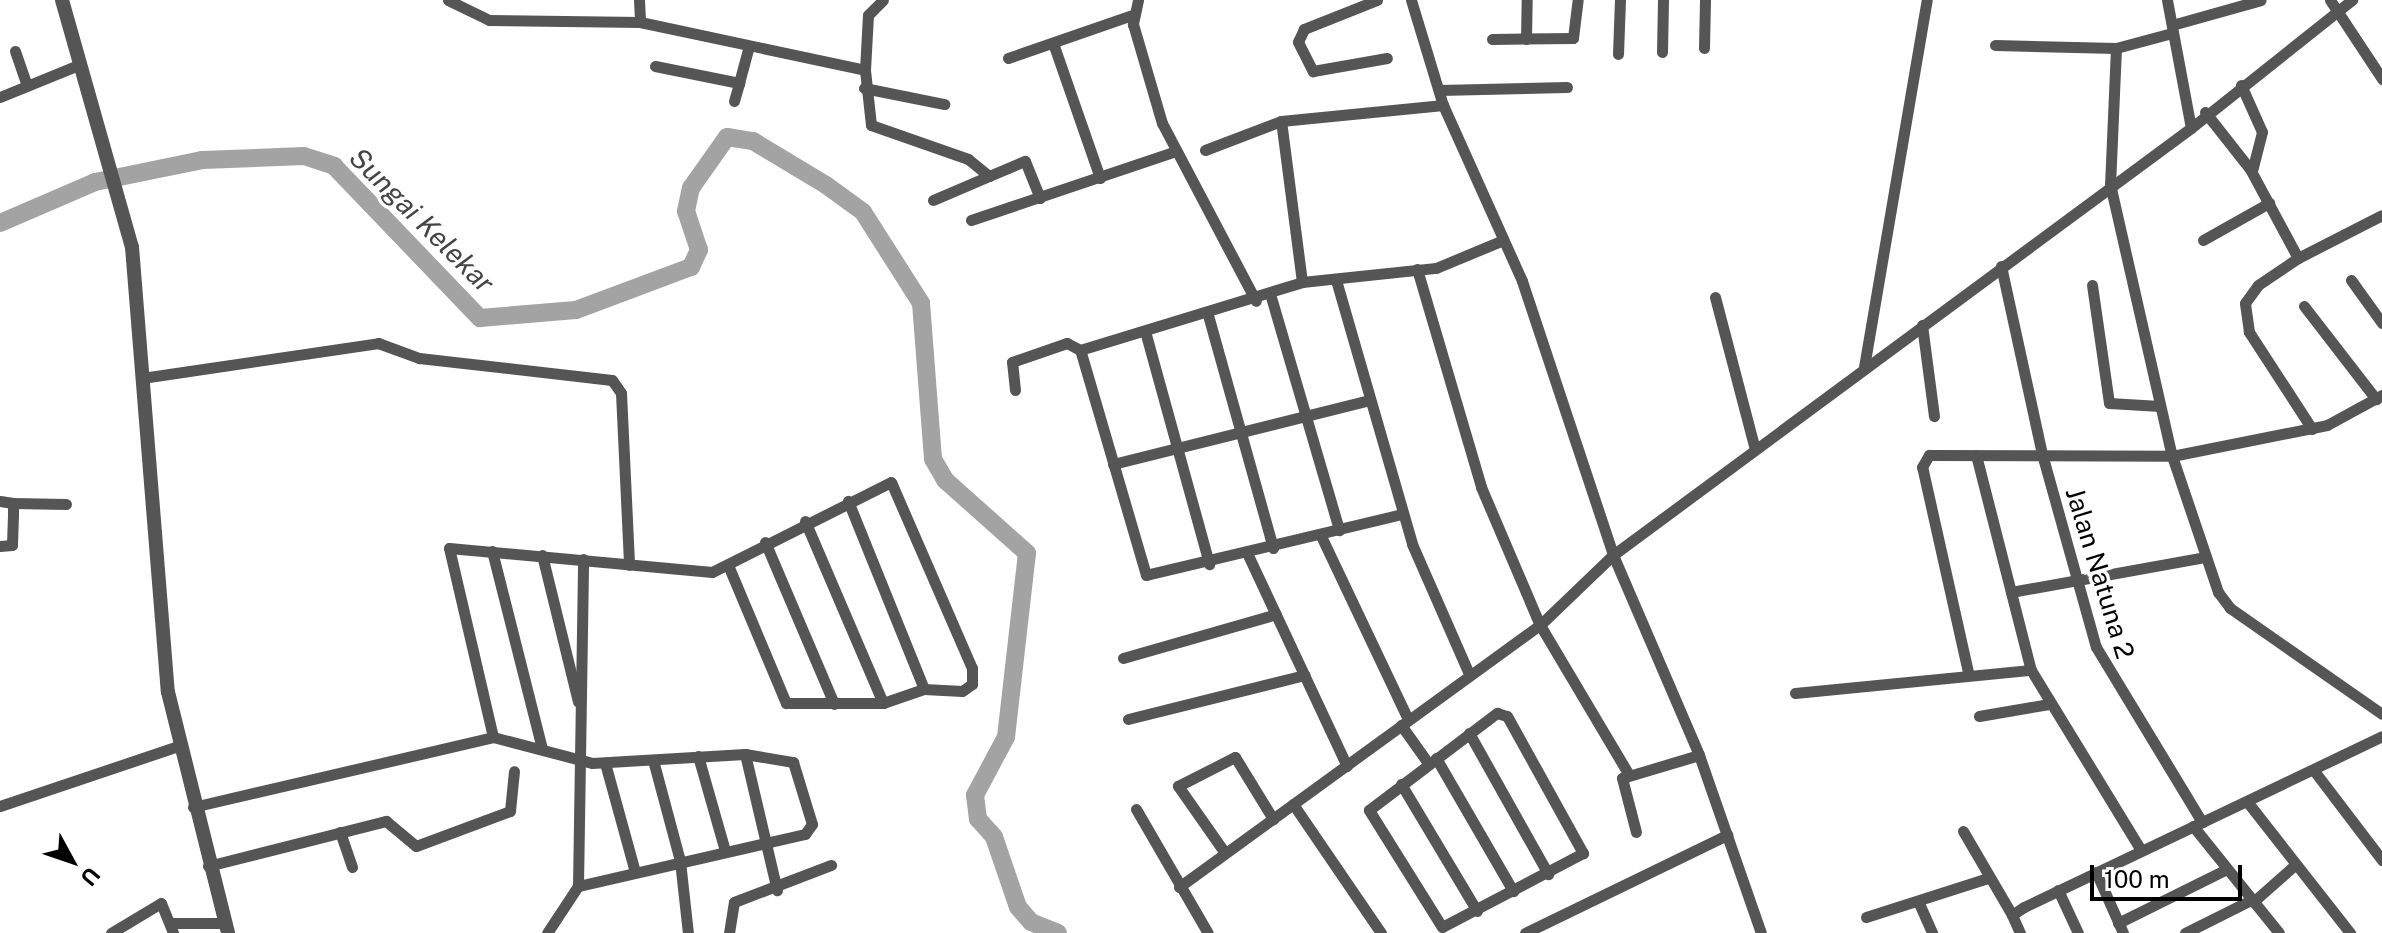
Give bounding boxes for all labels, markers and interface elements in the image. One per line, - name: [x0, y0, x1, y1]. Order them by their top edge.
- water label: Sungai Kelekar: [343, 141, 501, 299]
- street label: Jalan Natuna 2: [2059, 483, 2141, 663]
- north arrow: [32, 821, 112, 901]
- scale bar: [2094, 849, 2246, 899]
- text: U: [75, 862, 105, 891]
- text: 100 m: [2104, 865, 2170, 893]

